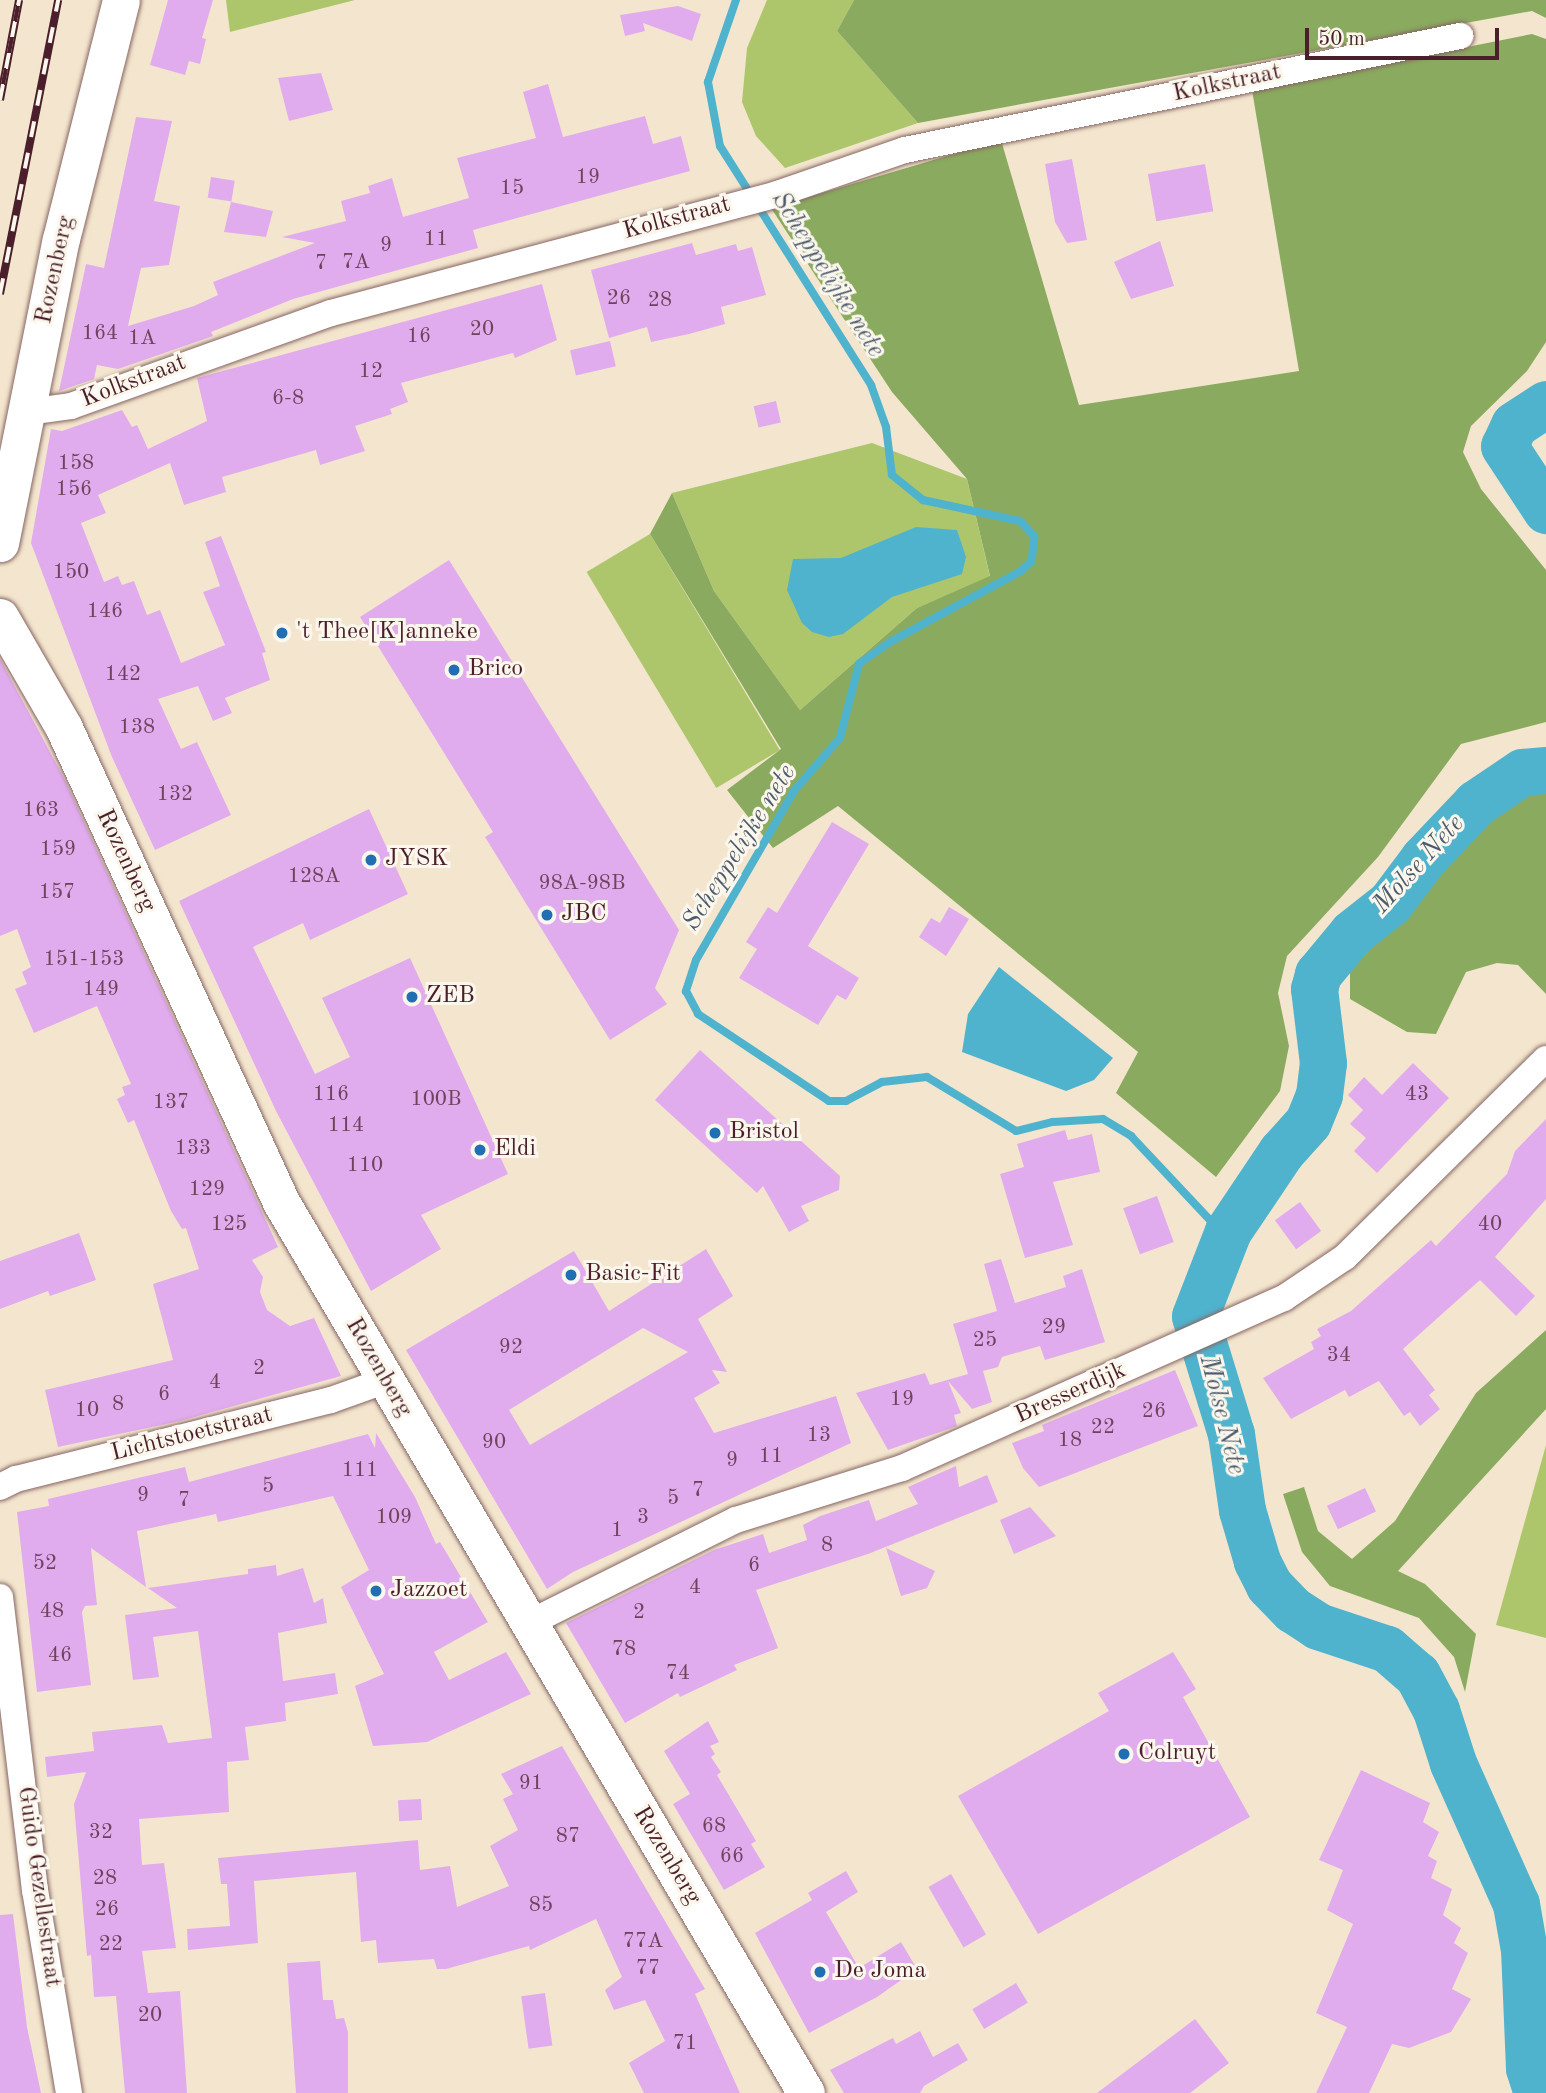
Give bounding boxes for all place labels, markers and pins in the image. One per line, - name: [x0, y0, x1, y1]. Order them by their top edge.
- place label: 't Thee[K]anneke: [296, 619, 478, 647]
- marker: 't Thee[K]anneke: [274, 625, 290, 641]
- place label: Brico: [468, 656, 523, 684]
- marker: Brico: [446, 662, 462, 678]
- place label: JYSK: [385, 846, 448, 874]
- marker: JYSK: [363, 852, 379, 868]
- place label: JBC: [561, 901, 607, 929]
- marker: JBC: [539, 907, 555, 923]
- place label: ZEB: [426, 983, 475, 1011]
- marker: ZEB: [404, 989, 420, 1005]
- place label: Bristol: [729, 1119, 799, 1147]
- marker: Bristol: [707, 1125, 723, 1141]
- place label: Eldi: [494, 1136, 536, 1164]
- marker: Eldi: [472, 1142, 488, 1158]
- place label: Basic-Fit: [585, 1261, 681, 1289]
- marker: Basic-Fit: [563, 1267, 579, 1283]
- place label: Jazzoet: [390, 1577, 467, 1605]
- marker: Jazzoet: [368, 1583, 384, 1599]
- place label: Colruyt: [1138, 1740, 1216, 1768]
- marker: Colruyt: [1116, 1746, 1132, 1762]
- place label: De Joma: [834, 1958, 926, 1986]
- marker: De Joma: [812, 1964, 828, 1980]

